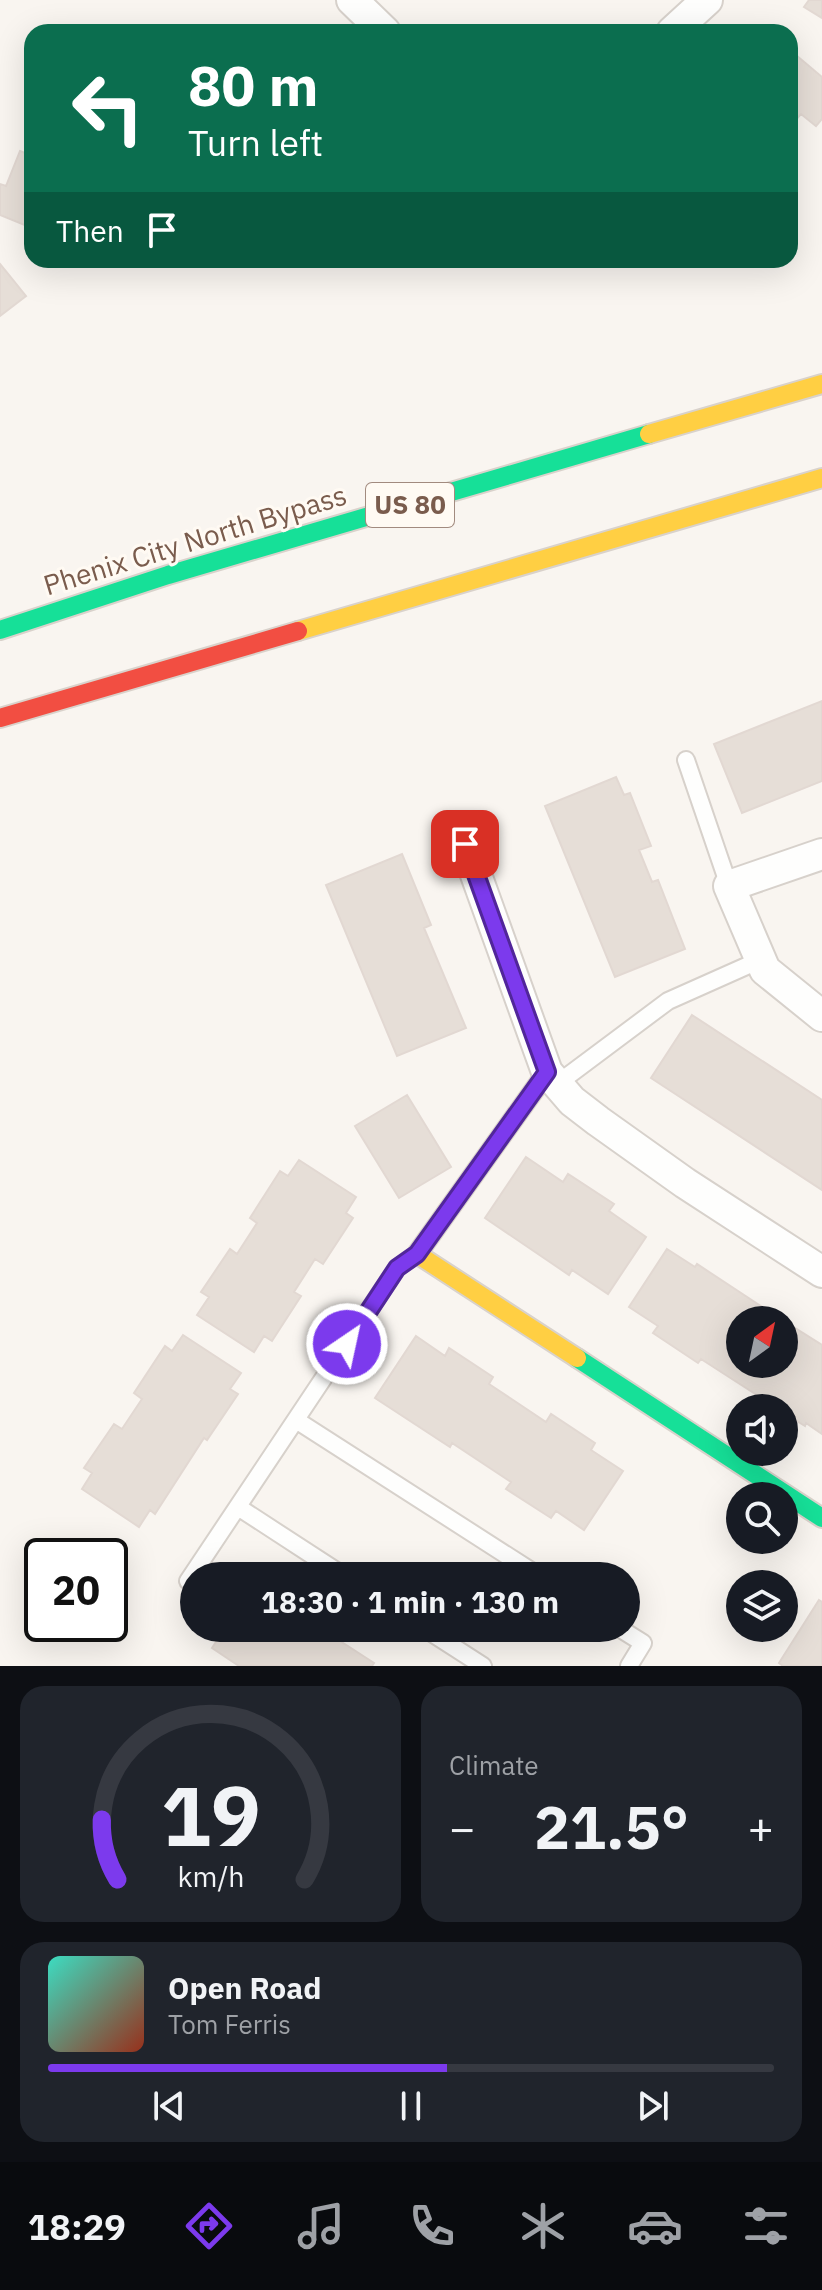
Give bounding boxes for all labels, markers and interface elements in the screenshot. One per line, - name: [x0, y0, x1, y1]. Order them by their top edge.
- text: 80 m: [188, 49, 318, 121]
- icon: left: [56, 56, 160, 160]
- text: Turn left: [188, 119, 323, 166]
- icon: arrive: [140, 208, 184, 252]
- text: Then: [56, 211, 124, 250]
- street label: Phenix City North Bypass: [39, 476, 351, 603]
- road number: US 80: [366, 483, 454, 527]
- pin: [431, 810, 499, 878]
- icon: arrive: [443, 822, 487, 866]
- position arrow: [305, 1302, 389, 1386]
- north arrow: [726, 1306, 798, 1378]
- map controls: [726, 1306, 798, 1642]
- button: sound: [726, 1394, 798, 1466]
- button: search: [726, 1482, 798, 1554]
- speed limit sign: 20: [24, 1538, 128, 1642]
- button: layers: [726, 1570, 798, 1642]
- text: 18:30 · 1 min · 130 m: [261, 1582, 559, 1621]
- text: Climate: [449, 1748, 539, 1782]
- text: 19: [161, 1761, 260, 1869]
- text: 21.5°: [534, 1787, 689, 1866]
- text: −: [449, 1799, 475, 1856]
- text: +: [748, 1799, 774, 1856]
- text: km/h: [177, 1858, 244, 1895]
- text: Open Road: [168, 1968, 321, 2007]
- text: Tom Ferris: [168, 2007, 291, 2041]
- icon: previous: [147, 2084, 191, 2128]
- icon: pause: [389, 2084, 433, 2128]
- icon: next: [631, 2084, 675, 2128]
- icon: directions: [181, 2198, 237, 2254]
- icon: music: [293, 2198, 349, 2254]
- icon: phone: [404, 2198, 460, 2254]
- icon: climate: [515, 2198, 571, 2254]
- icon: car: [627, 2198, 683, 2254]
- icon: filters: [738, 2198, 794, 2254]
- text: 18:29: [28, 2203, 126, 2250]

